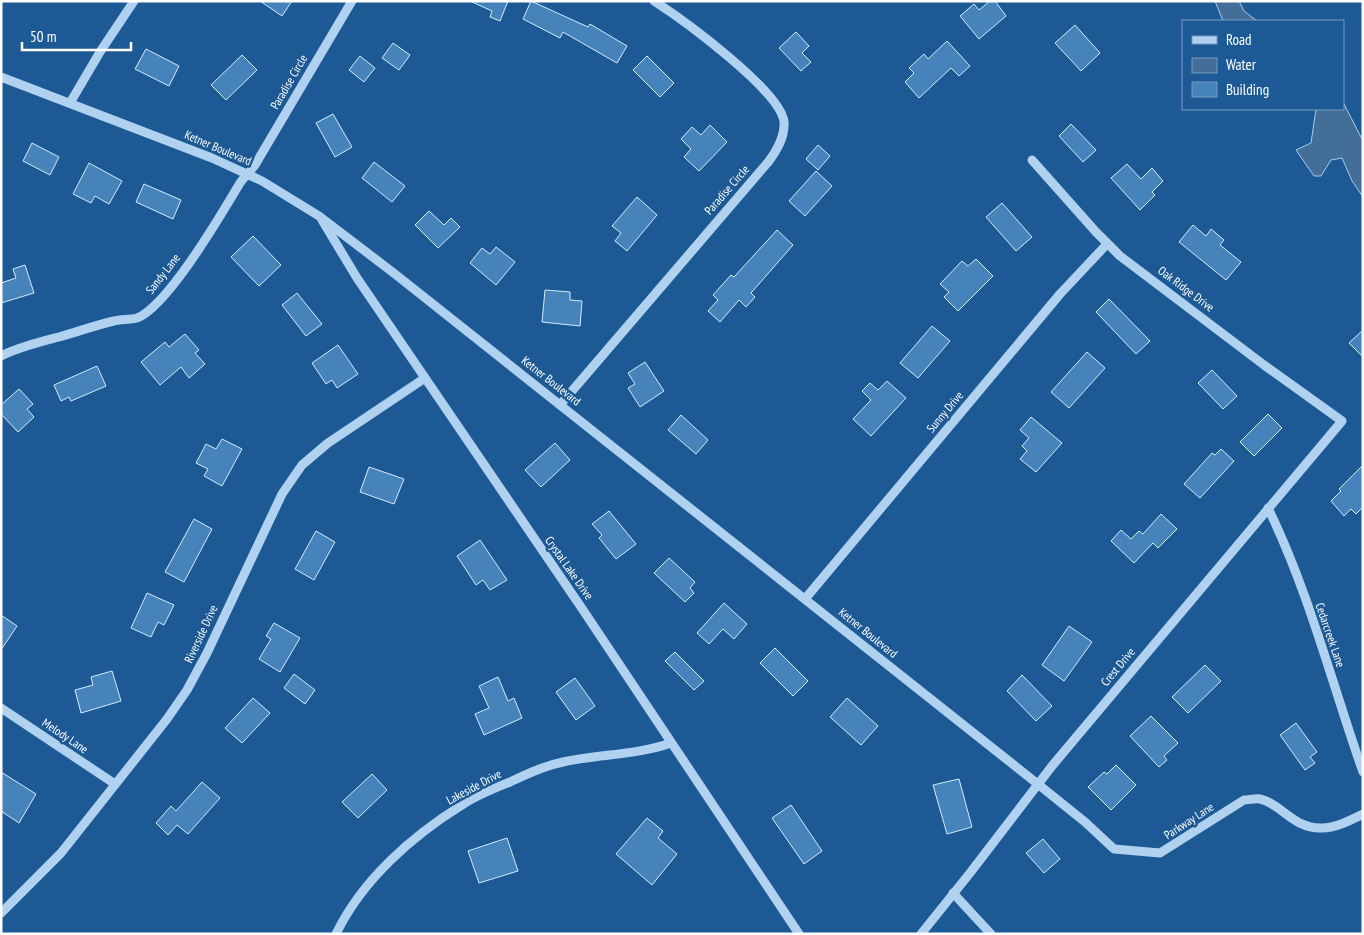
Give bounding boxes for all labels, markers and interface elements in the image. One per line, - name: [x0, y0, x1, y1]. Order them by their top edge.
- scale bar: [22, 20, 131, 52]
- legend: [1182, 20, 1344, 110]
- text: 50 m: [30, 27, 56, 46]
- text: Road: [1226, 30, 1252, 49]
- street label: Paradise Circle: [267, 52, 310, 112]
- text: Water: [1226, 55, 1257, 74]
- text: Building: [1226, 80, 1269, 99]
- street label: Ketner Boulevard: [182, 127, 254, 168]
- street label: Paradise Circle: [701, 162, 752, 218]
- street label: Sandy Lane: [142, 251, 183, 297]
- street label: Oak Ridge Drive: [1155, 263, 1217, 315]
- street label: Ketner Boulevard: [519, 353, 584, 408]
- street label: Sunny Drive: [923, 388, 966, 435]
- street label: Crystal Lake Drive: [542, 533, 597, 602]
- street label: Cedarcreek Lane: [1312, 600, 1349, 669]
- street label: Riverside Drive: [181, 602, 221, 665]
- street label: Ketner Boulevard: [836, 604, 901, 661]
- street label: Crest Drive: [1097, 644, 1138, 689]
- street label: Melody Lane: [39, 715, 91, 756]
- street label: Lakeside Drive: [444, 766, 504, 807]
- street label: Parkway Lane: [1161, 799, 1216, 842]

